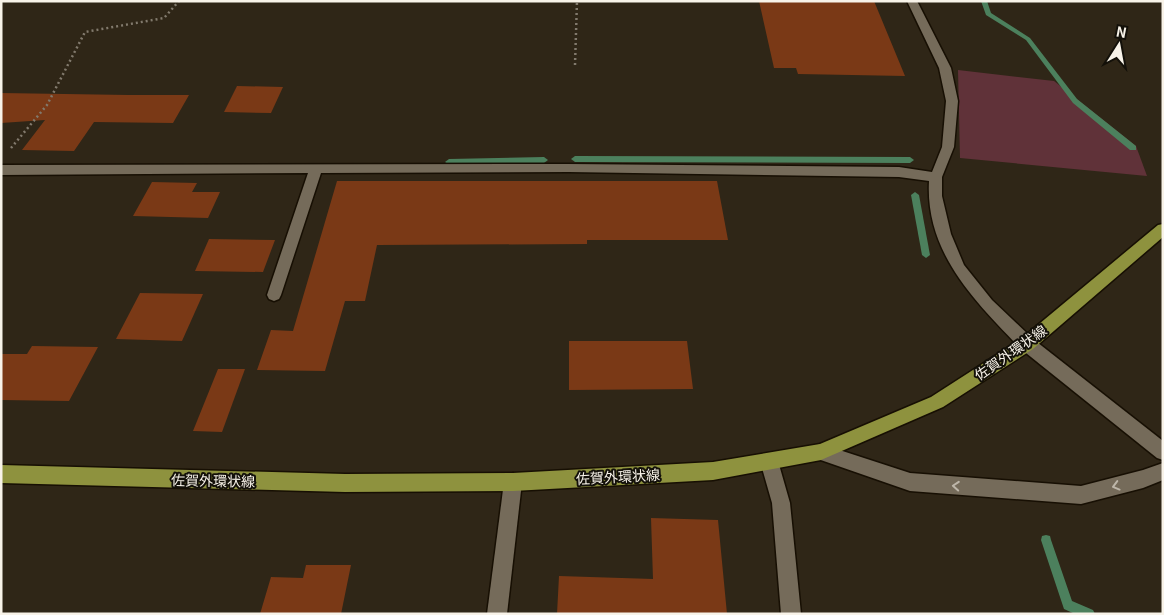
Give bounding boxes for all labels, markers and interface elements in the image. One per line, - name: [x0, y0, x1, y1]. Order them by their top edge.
- north arrow: [1094, 20, 1144, 70]
- text: N: [1115, 20, 1129, 42]
- street label: 佐賀外環状線: [970, 320, 1050, 384]
- street label: 佐賀外環状線: [576, 464, 660, 488]
- street label: 佐賀外環状線: [171, 469, 255, 491]
- one-way arrow: [951, 480, 959, 491]
- one-way arrow: [1112, 480, 1121, 491]

